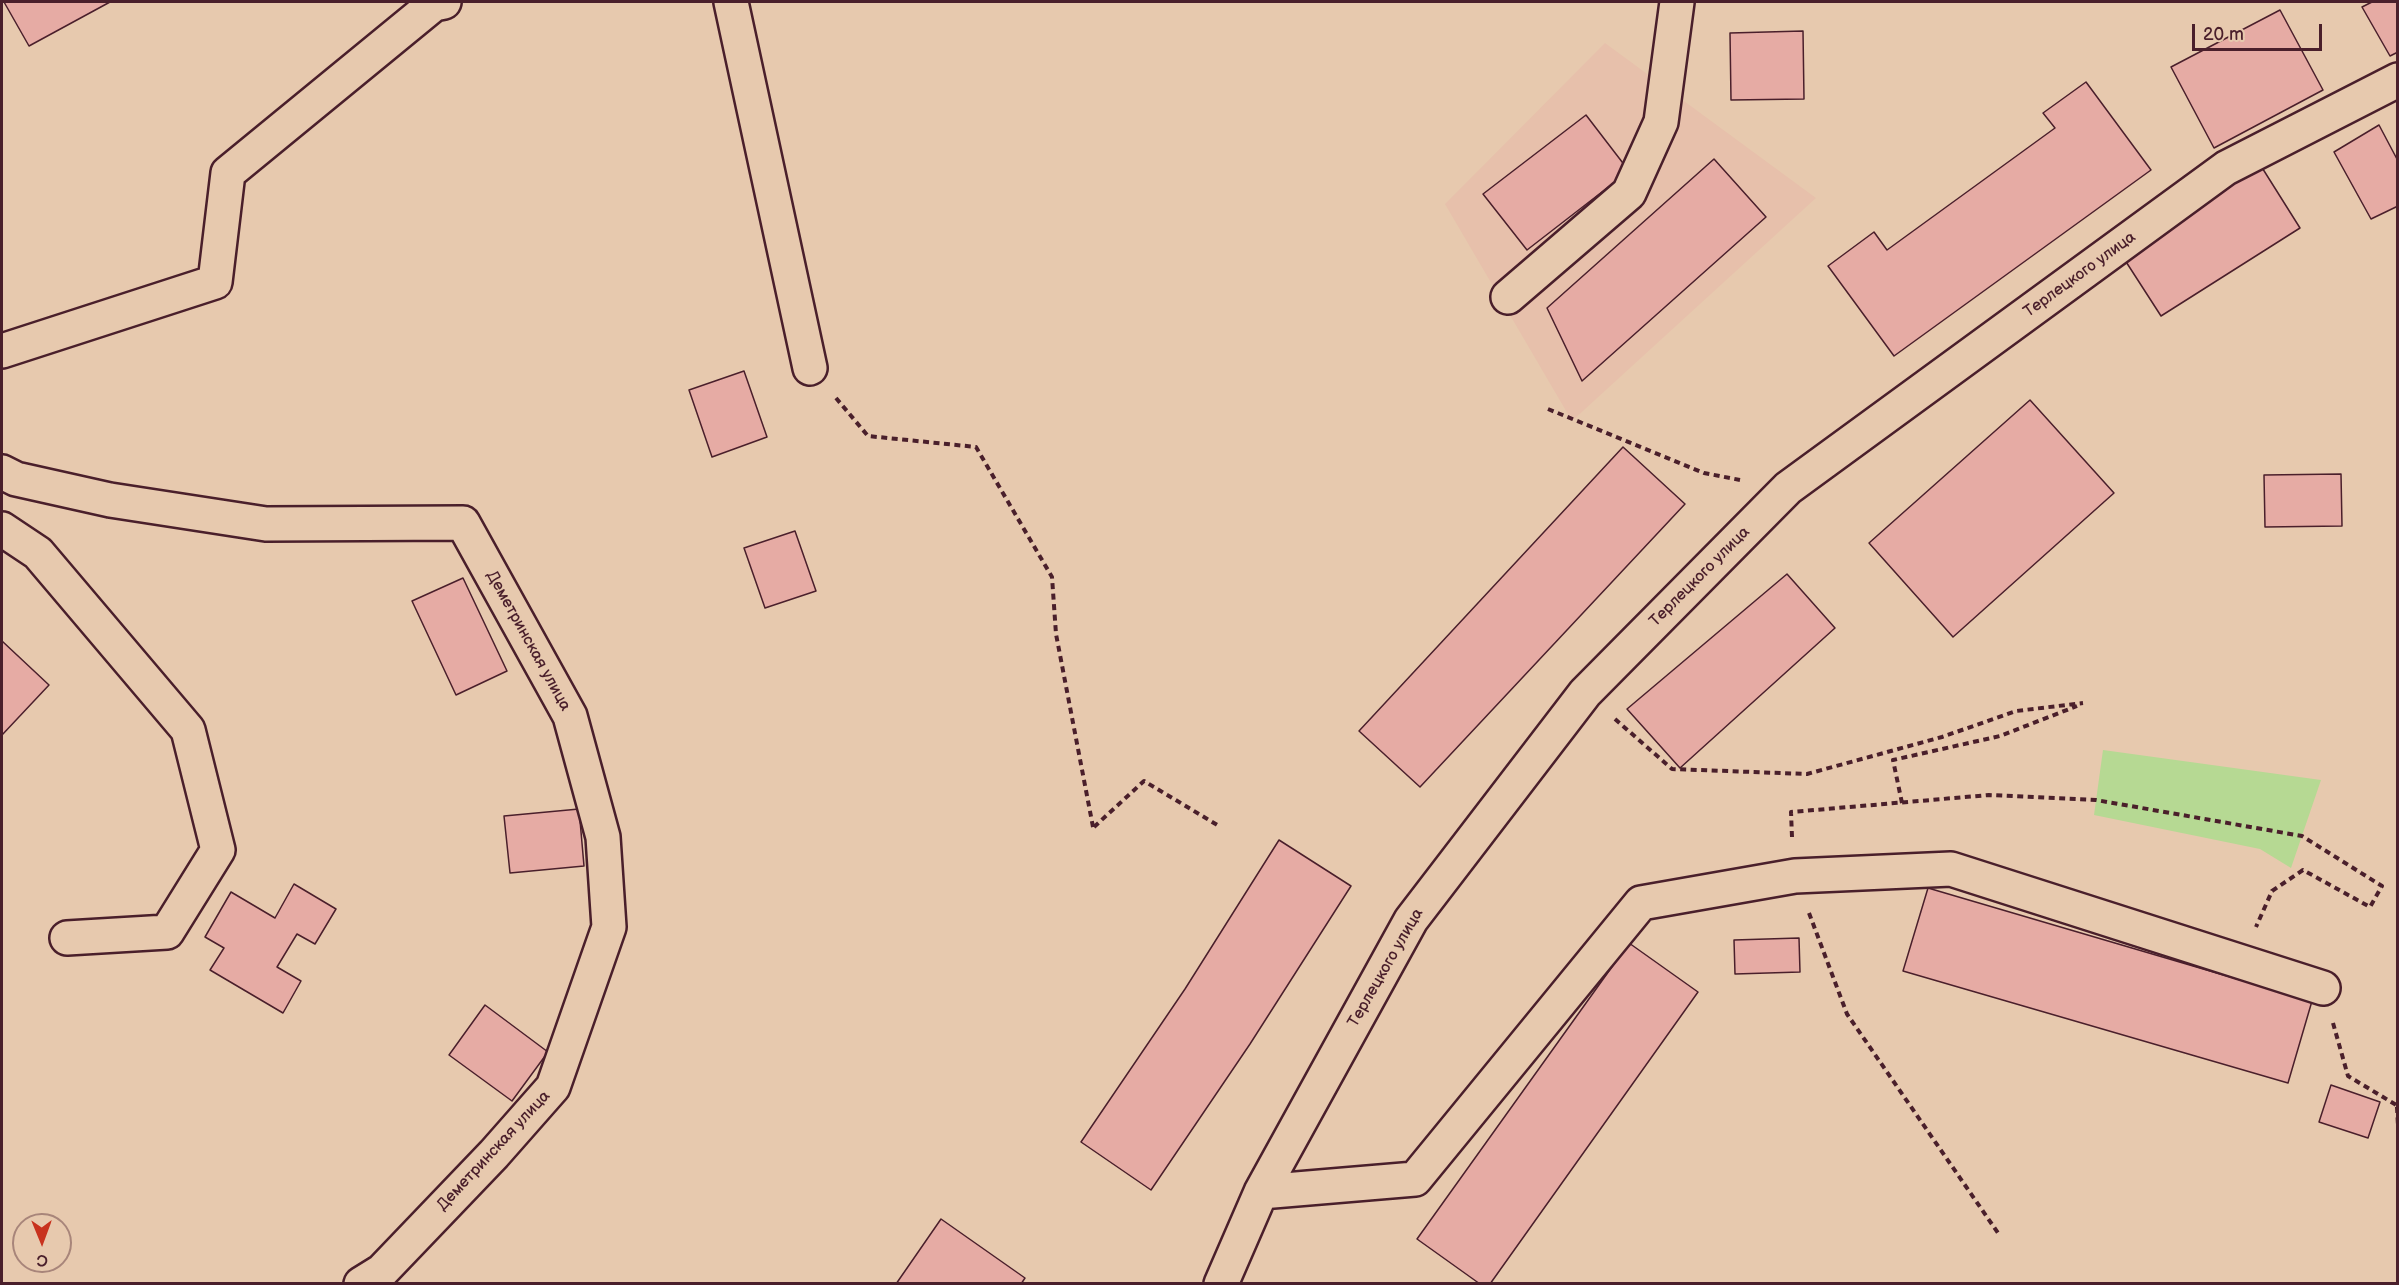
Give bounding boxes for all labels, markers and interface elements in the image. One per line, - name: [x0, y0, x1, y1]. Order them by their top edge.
- scale bar: [2195, 12, 2326, 50]
- text: 20 m: [2203, 24, 2244, 45]
- street label: Терлецкого улица: [2020, 228, 2140, 322]
- street label: Терлецкого улица: [1646, 523, 1754, 631]
- street label: Деметринская улица: [482, 568, 574, 714]
- street label: Терлецкого улица: [1344, 905, 1428, 1031]
- street label: Деметринская улица: [433, 1087, 555, 1215]
- north arrow: [12, 1213, 72, 1273]
- text: С: [37, 1250, 48, 1269]

